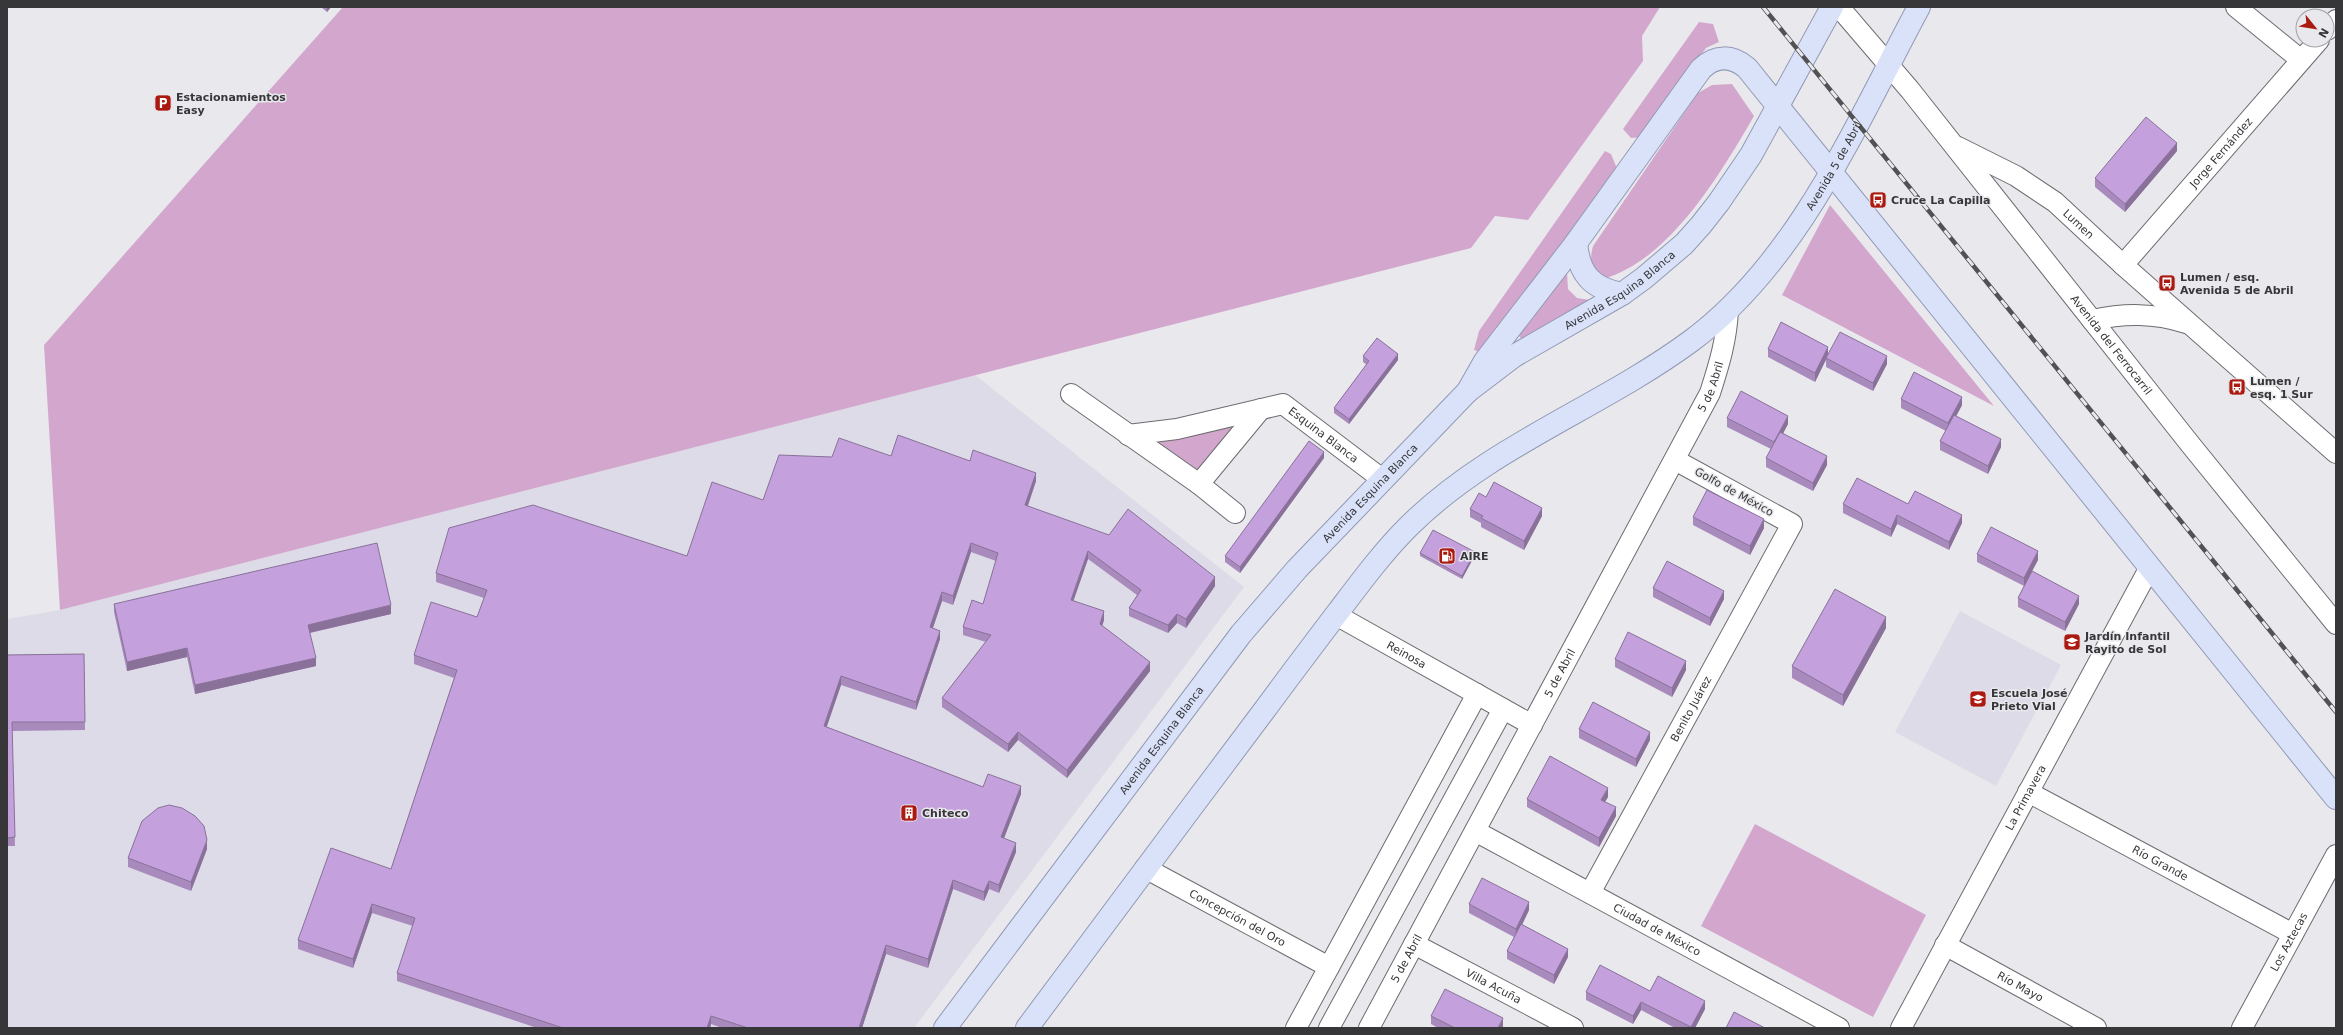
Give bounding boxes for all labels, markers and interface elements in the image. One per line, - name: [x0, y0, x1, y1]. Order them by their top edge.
- north arrow: [2295, 8, 2335, 48]
- text: N: [2315, 26, 2331, 40]
- place label: Estacionamientos Easy: [176, 91, 286, 117]
- parking icon: Estacionamientos Easy: [153, 93, 173, 113]
- street label: Jorge Fernández: [2186, 115, 2255, 191]
- street label: Avenida 5 de Abril: [1803, 119, 1865, 213]
- bus stop icon: Cruce La Capilla: [1868, 190, 1888, 210]
- place label: Cruce La Capilla: [1891, 194, 1991, 207]
- street label: Lumen: [2061, 206, 2097, 241]
- street label: Avenida Esquina Blanca: [1562, 248, 1678, 332]
- place label: Lumen / esq. Avenida 5 de Abril: [2180, 271, 2293, 297]
- bus stop icon: Lumen / esq. Avenida 5 de Abril: [2157, 273, 2177, 293]
- street label: Avenida del Ferrocarril: [2068, 292, 2155, 397]
- street label: 5 de Abril: [1695, 360, 1726, 414]
- place label: Lumen / esq. 1 Sur: [2250, 375, 2313, 401]
- bus stop icon: Lumen / esq. 1 Sur: [2227, 377, 2247, 397]
- street label: Esquina Blanca: [1286, 404, 1361, 465]
- street label: Avenida Esquina Blanca: [1320, 441, 1420, 545]
- street label: Golfo de México: [1692, 465, 1776, 519]
- fuel station icon: AIRE: [1437, 546, 1457, 566]
- place label: AIRE: [1460, 550, 1489, 563]
- place label: Jardín Infantil Rayito de Sol: [2084, 630, 2170, 656]
- school or university icon: Jardín Infantil Rayito de Sol: [2062, 632, 2082, 652]
- street label: Reinosa: [1385, 638, 1429, 671]
- street label: 5 de Abril: [1541, 647, 1578, 699]
- street label: Benito Juárez: [1668, 674, 1714, 744]
- street label: Avenida Esquina Blanca: [1117, 684, 1206, 797]
- place label: Escuela José Prieto Vial: [1991, 687, 2068, 713]
- school or university icon: Escuela José Prieto Vial: [1968, 689, 1988, 709]
- street label: La Primavera: [2003, 763, 2048, 832]
- building icon: Chiteco: [899, 803, 919, 823]
- place label: Chiteco: [922, 807, 969, 820]
- street label: Río Grande: [2130, 843, 2191, 883]
- street label: Concepción del Oro: [1187, 887, 1288, 949]
- street label: Ciudad de México: [1611, 901, 1703, 959]
- street label: Los Aztecas: [2268, 910, 2310, 973]
- street label: 5 de Abril: [1388, 932, 1425, 985]
- street label: Villa Acuña: [1464, 966, 1524, 1006]
- street label: Río Mayo: [1995, 969, 2046, 1004]

